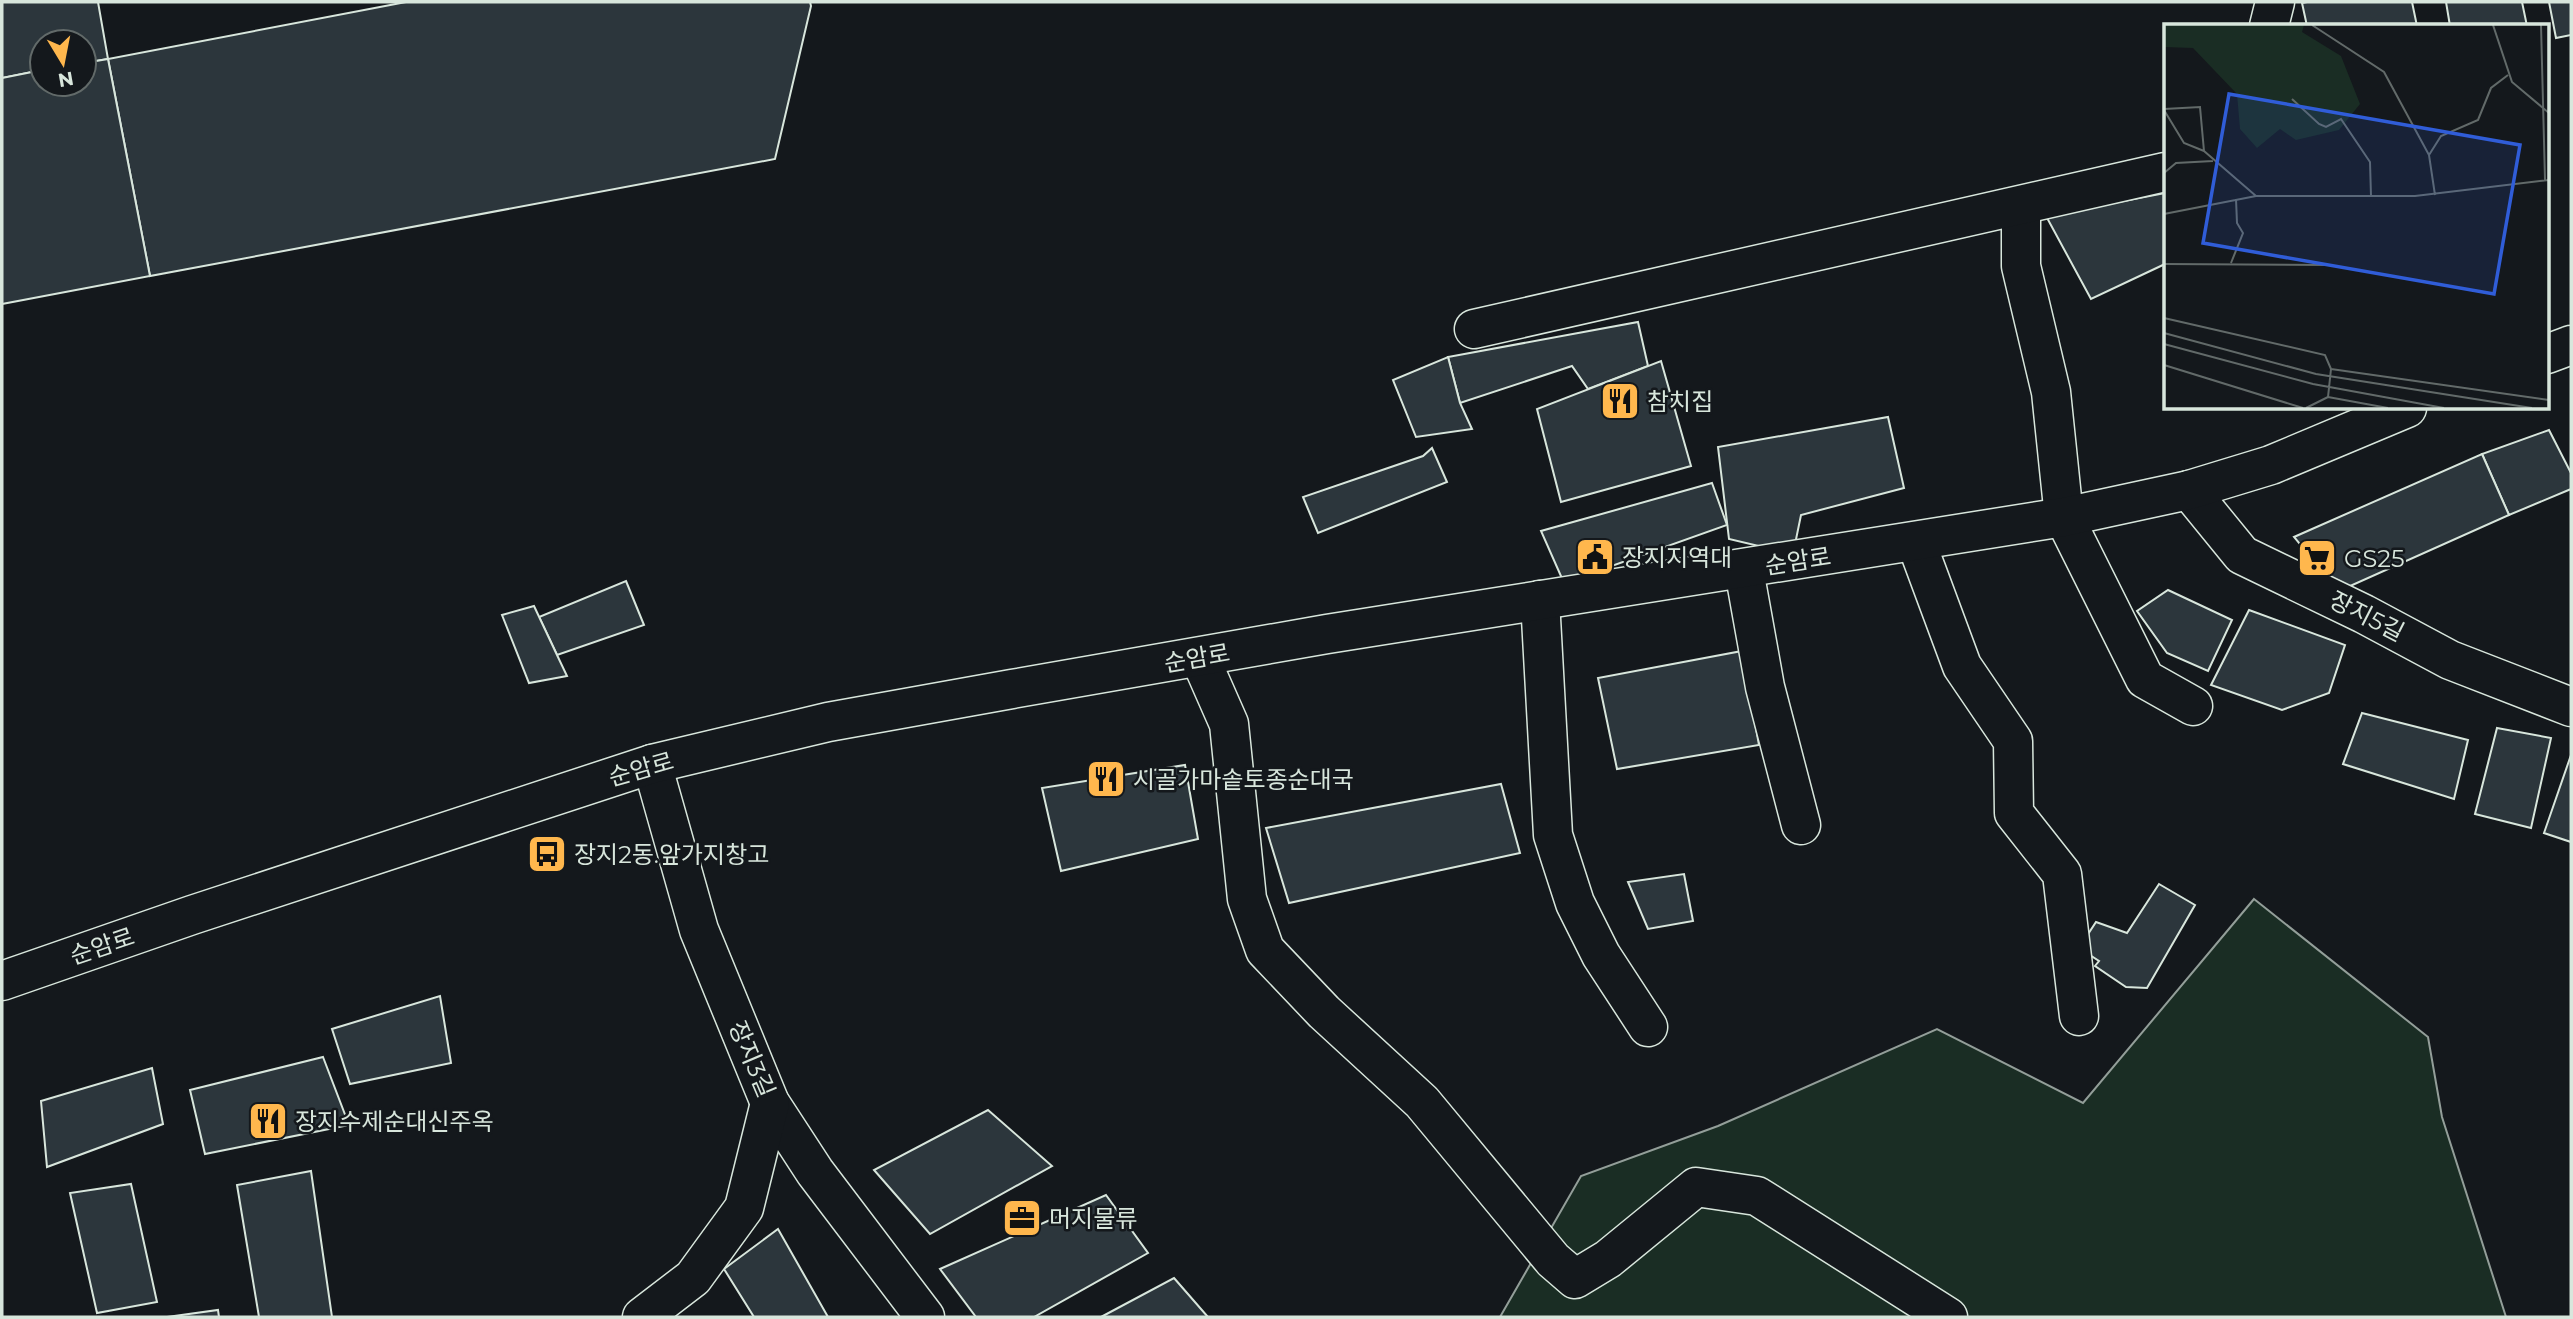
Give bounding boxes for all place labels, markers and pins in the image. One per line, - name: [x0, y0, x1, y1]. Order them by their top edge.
- restaurant icon: 참치집: [1599, 380, 1641, 422]
- place label: 참치집: [1647, 387, 1713, 416]
- public building icon: 장지지역대: [1574, 536, 1616, 578]
- supermarket icon: GS25: [2296, 537, 2338, 579]
- place label: 장지지역대: [1622, 543, 1732, 572]
- place label: GS25: [2344, 544, 2405, 573]
- restaurant icon: 시골가마솥토종순대국: [1085, 758, 1127, 800]
- place label: 시골가마솥토종순대국: [1133, 765, 1354, 794]
- bus stop icon: 장지2동.앞가지창고: [526, 833, 568, 875]
- place label: 장지2동.앞가지창고: [574, 840, 769, 869]
- restaurant icon: 장지수제순대신주옥: [247, 1100, 289, 1142]
- place label: 장지수제순대신주옥: [295, 1107, 494, 1136]
- office icon: 머지물류: [1001, 1197, 1043, 1239]
- place label: 머지물류: [1049, 1204, 1137, 1233]

